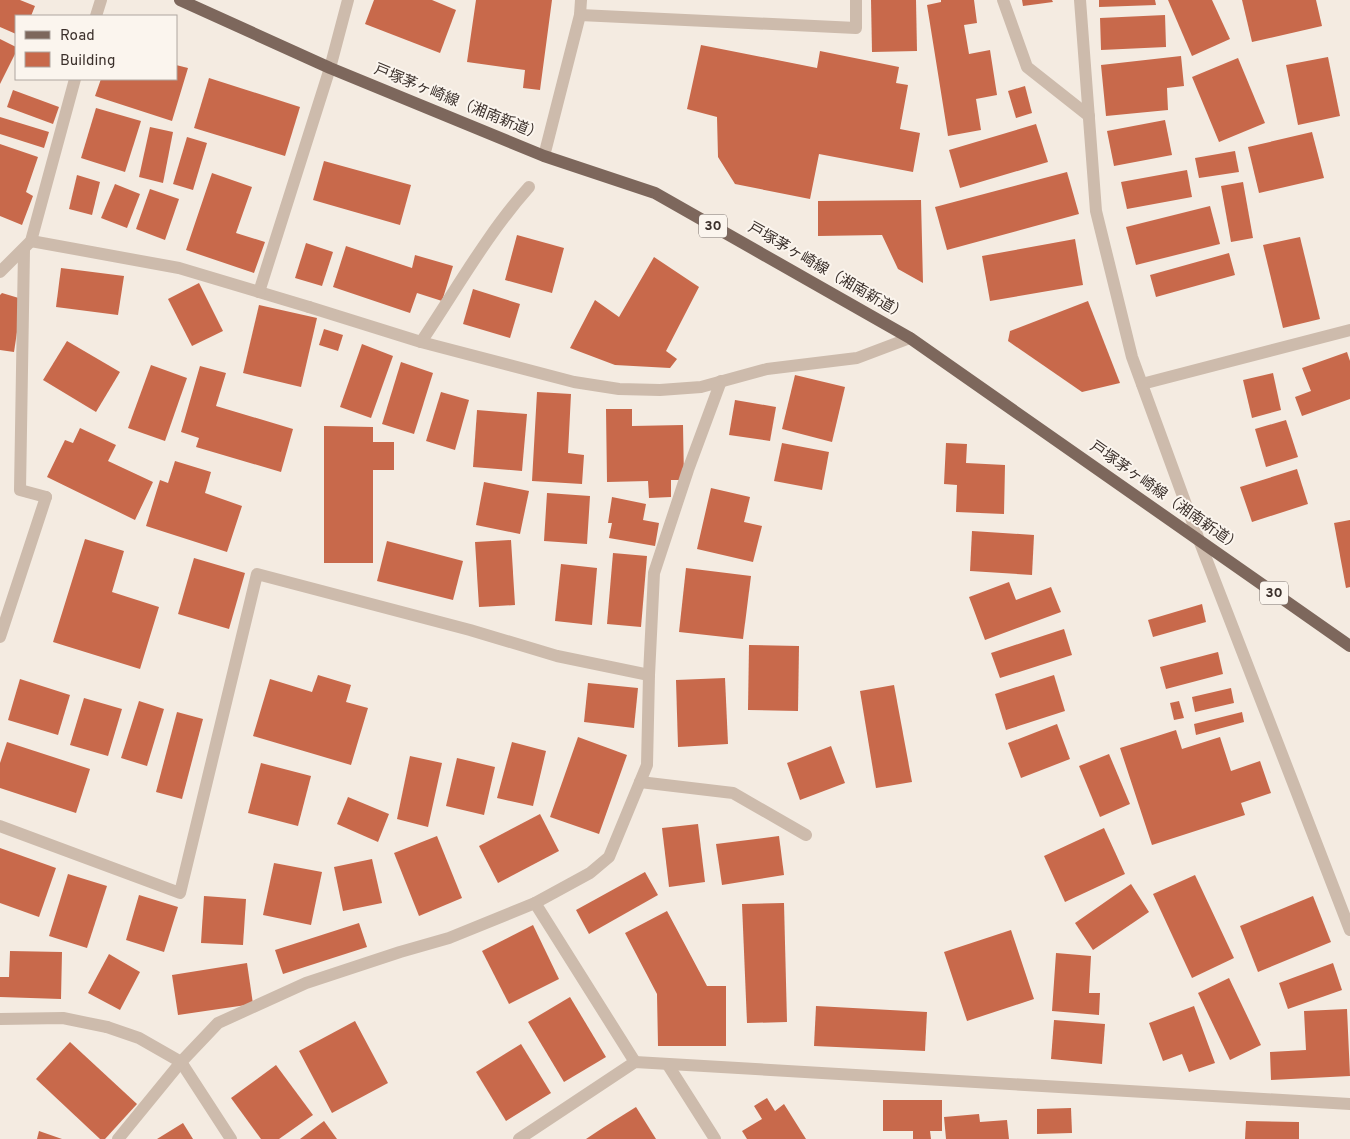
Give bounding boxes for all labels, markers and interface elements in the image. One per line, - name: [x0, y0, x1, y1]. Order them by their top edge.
- legend: [15, 15, 178, 80]
- text: Road: [60, 27, 95, 46]
- text: Building: [60, 52, 115, 71]
- street label: 戸塚茅ヶ崎線（湘南新道）: [371, 60, 545, 146]
- road number: 30: [699, 215, 727, 238]
- street label: 戸塚茅ヶ崎線（湘南新道）: [744, 219, 910, 325]
- street label: 戸塚茅ヶ崎線（湘南新道）: [1086, 438, 1244, 556]
- road number: 30: [1260, 582, 1288, 604]

